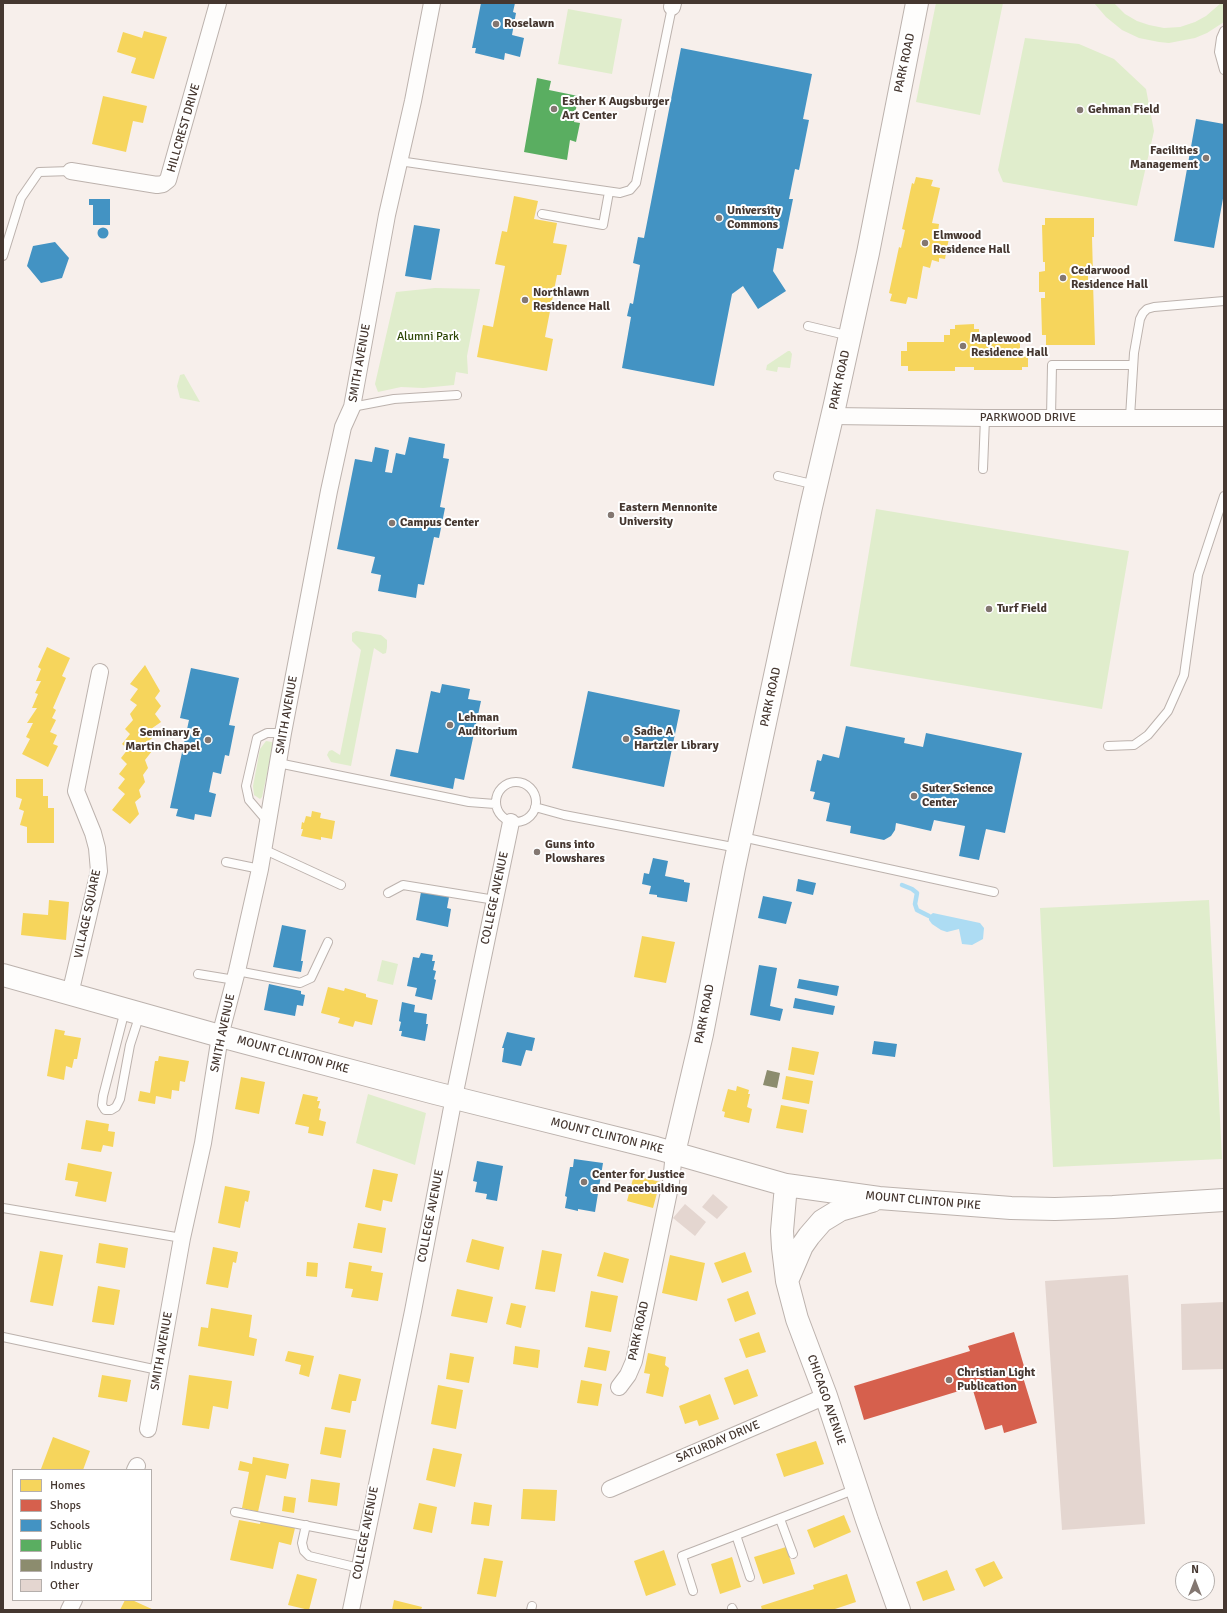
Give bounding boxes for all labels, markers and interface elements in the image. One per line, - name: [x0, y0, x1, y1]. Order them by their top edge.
- place label: Roselawn: [504, 17, 554, 31]
- marker: Roselawn: [491, 19, 501, 29]
- street label: PARK ROAD: [892, 32, 918, 94]
- street label: HILLCREST DRIVE: [164, 82, 204, 174]
- place label: Esther K Augsburger Art Center: [562, 95, 669, 123]
- place label: Gehman Field: [1088, 103, 1159, 117]
- marker: Esther K Augsburger Art Center: [549, 104, 559, 114]
- marker: Gehman Field: [1075, 105, 1085, 115]
- place label: Facilities Management: [1130, 144, 1198, 172]
- marker: Facilities Management: [1201, 153, 1211, 163]
- place label: University Commons: [727, 204, 781, 232]
- marker: University Commons: [714, 213, 724, 223]
- place label: Elmwood Residence Hall: [933, 229, 1010, 257]
- marker: Elmwood Residence Hall: [920, 238, 930, 248]
- place label: Cedarwood Residence Hall: [1071, 264, 1148, 292]
- marker: Cedarwood Residence Hall: [1058, 273, 1068, 283]
- place label: Northlawn Residence Hall: [533, 286, 610, 314]
- marker: Northlawn Residence Hall: [520, 295, 530, 305]
- street label: SMITH AVENUE: [346, 322, 374, 404]
- park label: Alumni Park: [397, 330, 459, 344]
- place label: Maplewood Residence Hall: [971, 332, 1048, 360]
- marker: Maplewood Residence Hall: [958, 341, 968, 351]
- street label: PARK ROAD: [827, 349, 853, 411]
- street label: PARKWOOD DRIVE: [980, 411, 1076, 425]
- place label: Eastern Mennonite University: [619, 501, 717, 529]
- marker: Eastern Mennonite University: [606, 510, 616, 520]
- place label: Campus Center: [400, 516, 479, 530]
- marker: Campus Center: [387, 518, 397, 528]
- place label: Turf Field: [997, 602, 1047, 616]
- marker: Turf Field: [984, 604, 994, 614]
- street label: PARK ROAD: [758, 666, 784, 728]
- street label: SMITH AVENUE: [273, 674, 301, 756]
- place label: Lehman Auditorium: [458, 711, 518, 739]
- marker: Lehman Auditorium: [445, 720, 455, 730]
- place label: Sadie A Hartzler Library: [634, 725, 719, 753]
- place label: Seminary & Martin Chapel: [125, 726, 200, 754]
- marker: Sadie A Hartzler Library: [621, 734, 631, 744]
- marker: Seminary & Martin Chapel: [203, 735, 213, 745]
- place label: Suter Science Center: [922, 782, 993, 810]
- marker: Suter Science Center: [909, 791, 919, 801]
- place label: Guns into Plowshares: [545, 838, 605, 866]
- marker: Guns into Plowshares: [532, 847, 542, 857]
- street label: COLLEGE AVENUE: [478, 850, 512, 946]
- street label: VILLAGE SQUARE: [72, 868, 104, 960]
- street label: PARK ROAD: [692, 983, 718, 1045]
- street label: SMITH AVENUE: [208, 992, 238, 1074]
- street label: MOUNT CLINTON PIKE: [235, 1033, 351, 1077]
- street label: MOUNT CLINTON PIKE: [549, 1115, 665, 1157]
- street label: COLLEGE AVENUE: [415, 1168, 447, 1264]
- place label: Center for Justice and Peacebuilding: [592, 1168, 688, 1196]
- marker: Center for Justice and Peacebuilding: [579, 1177, 589, 1187]
- street label: MOUNT CLINTON PIKE: [865, 1189, 981, 1213]
- street label: PARK ROAD: [626, 1300, 652, 1362]
- street label: SMITH AVENUE: [148, 1310, 176, 1392]
- street label: CHICAGO AVENUE: [804, 1353, 848, 1447]
- place label: Christian Light Publication: [957, 1366, 1035, 1394]
- marker: Christian Light Publication: [944, 1375, 954, 1385]
- street label: SATURDAY DRIVE: [674, 1418, 762, 1466]
- legend: [12, 1469, 152, 1601]
- text: Homes: [50, 1478, 85, 1493]
- street label: COLLEGE AVENUE: [350, 1485, 382, 1581]
- text: Shops: [50, 1498, 81, 1513]
- text: Schools: [50, 1518, 90, 1533]
- text: Public: [50, 1538, 82, 1553]
- text: Industry: [50, 1558, 93, 1573]
- north arrow: [1175, 1561, 1215, 1601]
- text: N: [1191, 1563, 1199, 1576]
- text: Other: [50, 1578, 79, 1593]

